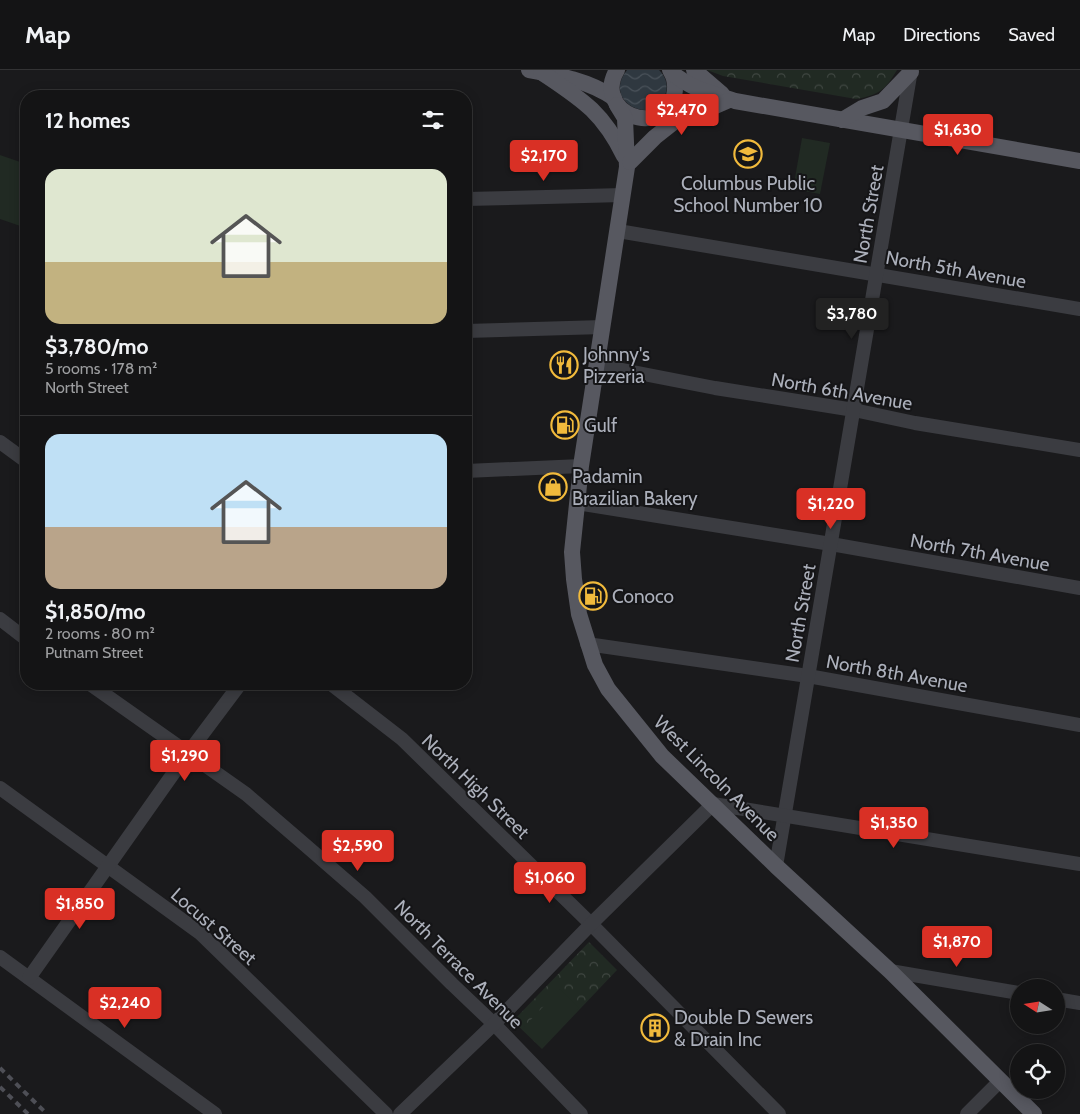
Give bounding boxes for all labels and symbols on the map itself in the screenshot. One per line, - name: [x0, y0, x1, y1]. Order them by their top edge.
- pin: $2,470: [641, 93, 723, 136]
- pin: $1,630: [917, 114, 999, 156]
- school or university icon: Columbus Public School Number 10: [733, 139, 763, 169]
- pin: $2,170: [503, 140, 585, 182]
- street label: North Street: [849, 163, 889, 265]
- place label: Columbus Public School Number 10: [673, 172, 823, 217]
- street label: North 5th Avenue: [884, 246, 1028, 293]
- pin: $3,780: [811, 298, 893, 340]
- place label: Johnny's Pizzeria: [582, 343, 650, 388]
- restaurant icon: Johnny's Pizzeria: [549, 350, 579, 380]
- street label: North 6th Avenue: [770, 368, 914, 415]
- fuel station icon: Gulf: [550, 410, 580, 440]
- place label: Gulf: [584, 414, 618, 437]
- place label: Padamin Brazilian Bakery: [572, 465, 698, 510]
- shop icon: Padamin Brazilian Bakery: [538, 472, 568, 502]
- pin: $1,220: [790, 488, 872, 530]
- street label: North 7th Avenue: [908, 529, 1052, 576]
- street label: North Street: [781, 562, 821, 664]
- fuel station icon: Conoco: [578, 581, 608, 611]
- place label: Conoco: [612, 585, 674, 608]
- street label: North 8th Avenue: [824, 650, 970, 697]
- street label: West Lincoln Avenue: [649, 711, 784, 846]
- street label: North High Street: [417, 729, 535, 844]
- pin: $1,290: [144, 740, 226, 782]
- pin: $1,350: [853, 806, 935, 849]
- pin: $2,590: [317, 830, 399, 872]
- pin: $1,060: [509, 862, 591, 904]
- street label: Locust Street: [166, 883, 262, 970]
- pin: $1,850: [39, 888, 121, 930]
- street label: North Terrace Avenue: [389, 895, 528, 1034]
- pin: $1,870: [916, 926, 998, 968]
- north arrow: [1010, 979, 1065, 1034]
- pin: $2,240: [84, 986, 166, 1029]
- place label: Double D Sewers & Drain Inc: [674, 1006, 813, 1051]
- building icon: Double D Sewers & Drain Inc: [640, 1013, 670, 1043]

